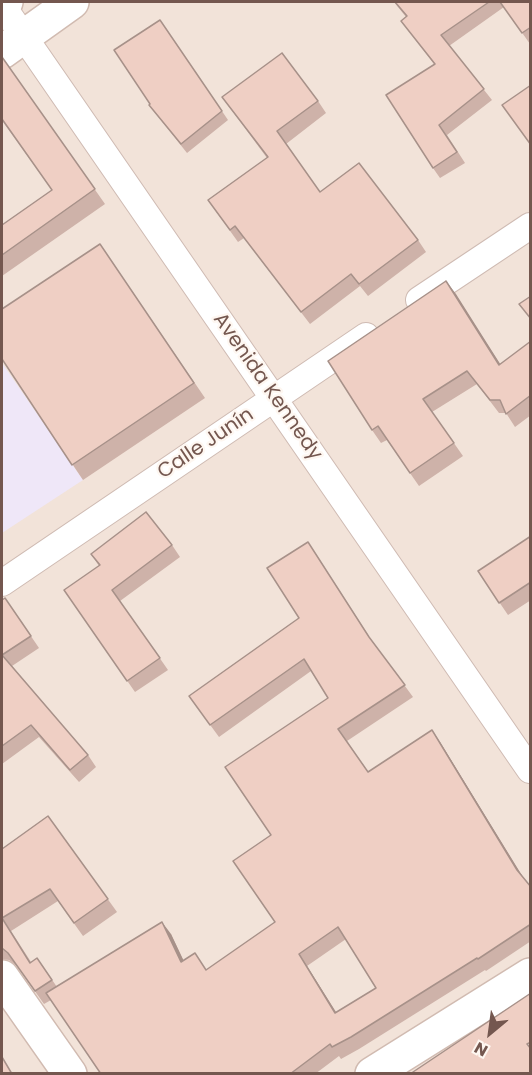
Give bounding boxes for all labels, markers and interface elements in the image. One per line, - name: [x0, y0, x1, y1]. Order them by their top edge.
- street label: Avenida Kennedy: [207, 309, 327, 465]
- street label: Calle Junín: [154, 403, 258, 485]
- north arrow: [460, 1003, 520, 1063]
- text: N: [470, 1036, 492, 1062]

